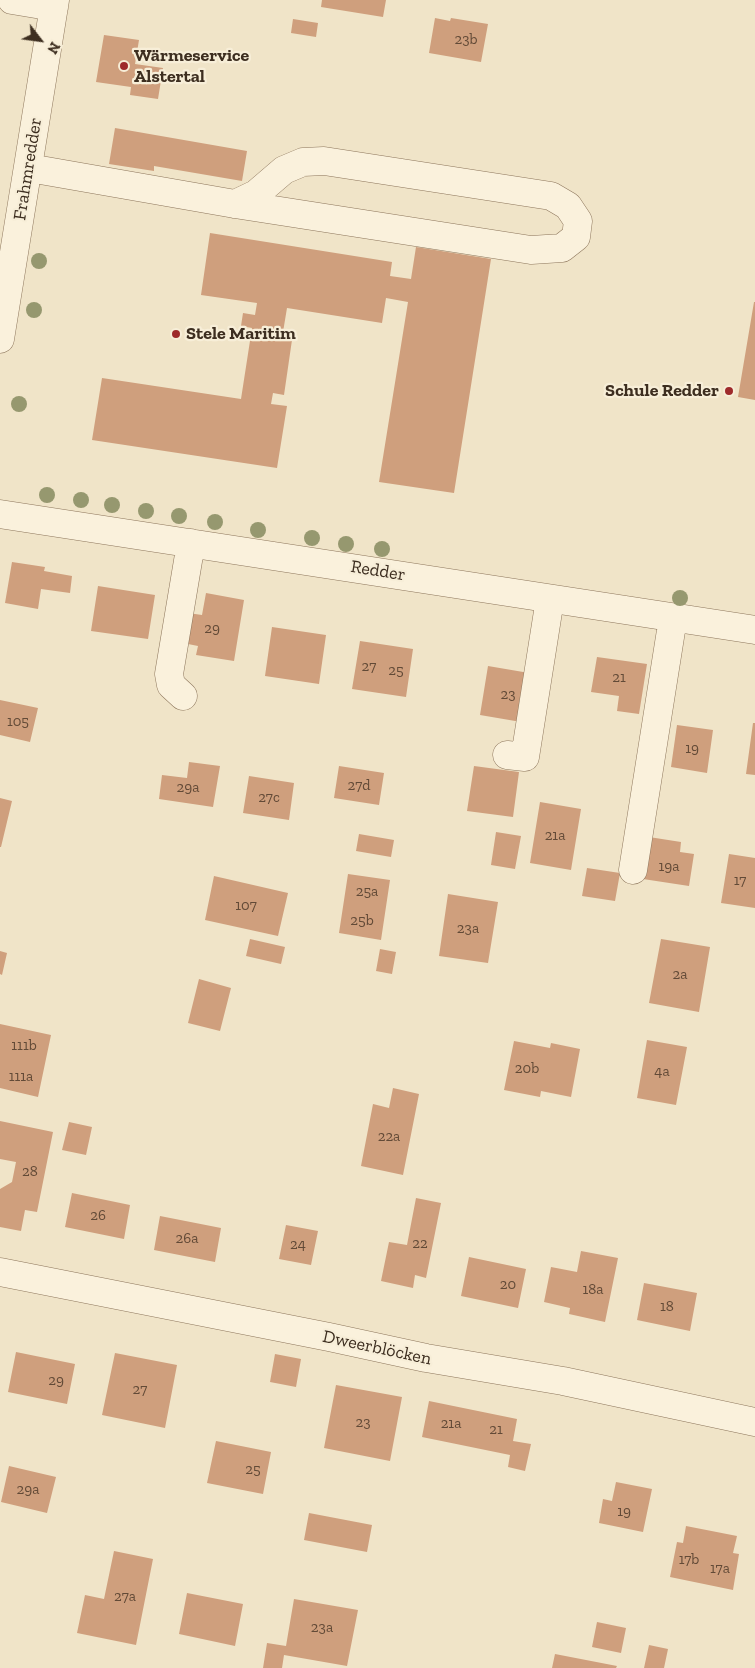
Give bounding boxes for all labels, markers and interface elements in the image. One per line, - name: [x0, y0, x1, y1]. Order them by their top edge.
- north arrow: [15, 15, 65, 65]
- house number: 23b: [454, 31, 478, 49]
- text: N: [43, 39, 63, 57]
- place label: Wärmeservice Alstertal: [134, 45, 249, 88]
- marker: Wärmeservice Alstertal: [118, 60, 130, 72]
- street label: Frahmredder: [9, 116, 47, 222]
- place label: Stele Maritim: [186, 323, 296, 345]
- marker: Stele Maritim: [170, 328, 182, 340]
- place label: Schule Redder: [605, 380, 719, 402]
- marker: Schule Redder: [723, 385, 735, 397]
- street label: Redder: [349, 556, 407, 586]
- house number: 29: [204, 620, 220, 638]
- house number: 27: [362, 658, 376, 676]
- house number: 25: [388, 662, 404, 680]
- house number: 21: [612, 669, 626, 687]
- house number: 23: [500, 686, 516, 704]
- house number: 105: [7, 713, 29, 731]
- house number: 19: [685, 740, 699, 758]
- house number: 27d: [347, 777, 371, 795]
- house number: 29a: [177, 779, 199, 797]
- house number: 27c: [258, 789, 280, 807]
- house number: 21a: [545, 827, 565, 845]
- house number: 19a: [659, 858, 679, 876]
- house number: 17: [734, 872, 746, 890]
- house number: 25a: [356, 883, 378, 901]
- house number: 107: [235, 897, 257, 915]
- house number: 25b: [350, 912, 374, 930]
- house number: 23a: [457, 920, 479, 938]
- house number: 2a: [673, 966, 687, 984]
- house number: 111b: [11, 1037, 37, 1055]
- house number: 20b: [515, 1060, 539, 1078]
- house number: 4a: [654, 1063, 670, 1081]
- house number: 111a: [9, 1068, 33, 1086]
- house number: 22a: [378, 1128, 400, 1146]
- house number: 28: [22, 1163, 38, 1181]
- house number: 26: [90, 1207, 106, 1225]
- house number: 26a: [176, 1230, 198, 1248]
- house number: 22: [412, 1235, 428, 1253]
- house number: 24: [290, 1236, 306, 1254]
- house number: 20: [500, 1276, 516, 1294]
- house number: 18a: [582, 1281, 604, 1299]
- house number: 18: [660, 1298, 674, 1316]
- street label: Dweerblöcken: [321, 1326, 433, 1370]
- house number: 29: [48, 1372, 64, 1390]
- house number: 27: [133, 1381, 147, 1399]
- house number: 23: [355, 1414, 371, 1432]
- house number: 21a: [441, 1415, 461, 1433]
- house number: 21: [489, 1421, 503, 1439]
- house number: 25: [245, 1461, 261, 1479]
- house number: 29a: [17, 1481, 39, 1499]
- house number: 19: [617, 1503, 631, 1521]
- house number: 17b: [679, 1551, 699, 1569]
- house number: 17a: [710, 1560, 730, 1578]
- house number: 27a: [114, 1588, 136, 1606]
- house number: 23a: [311, 1619, 333, 1637]

